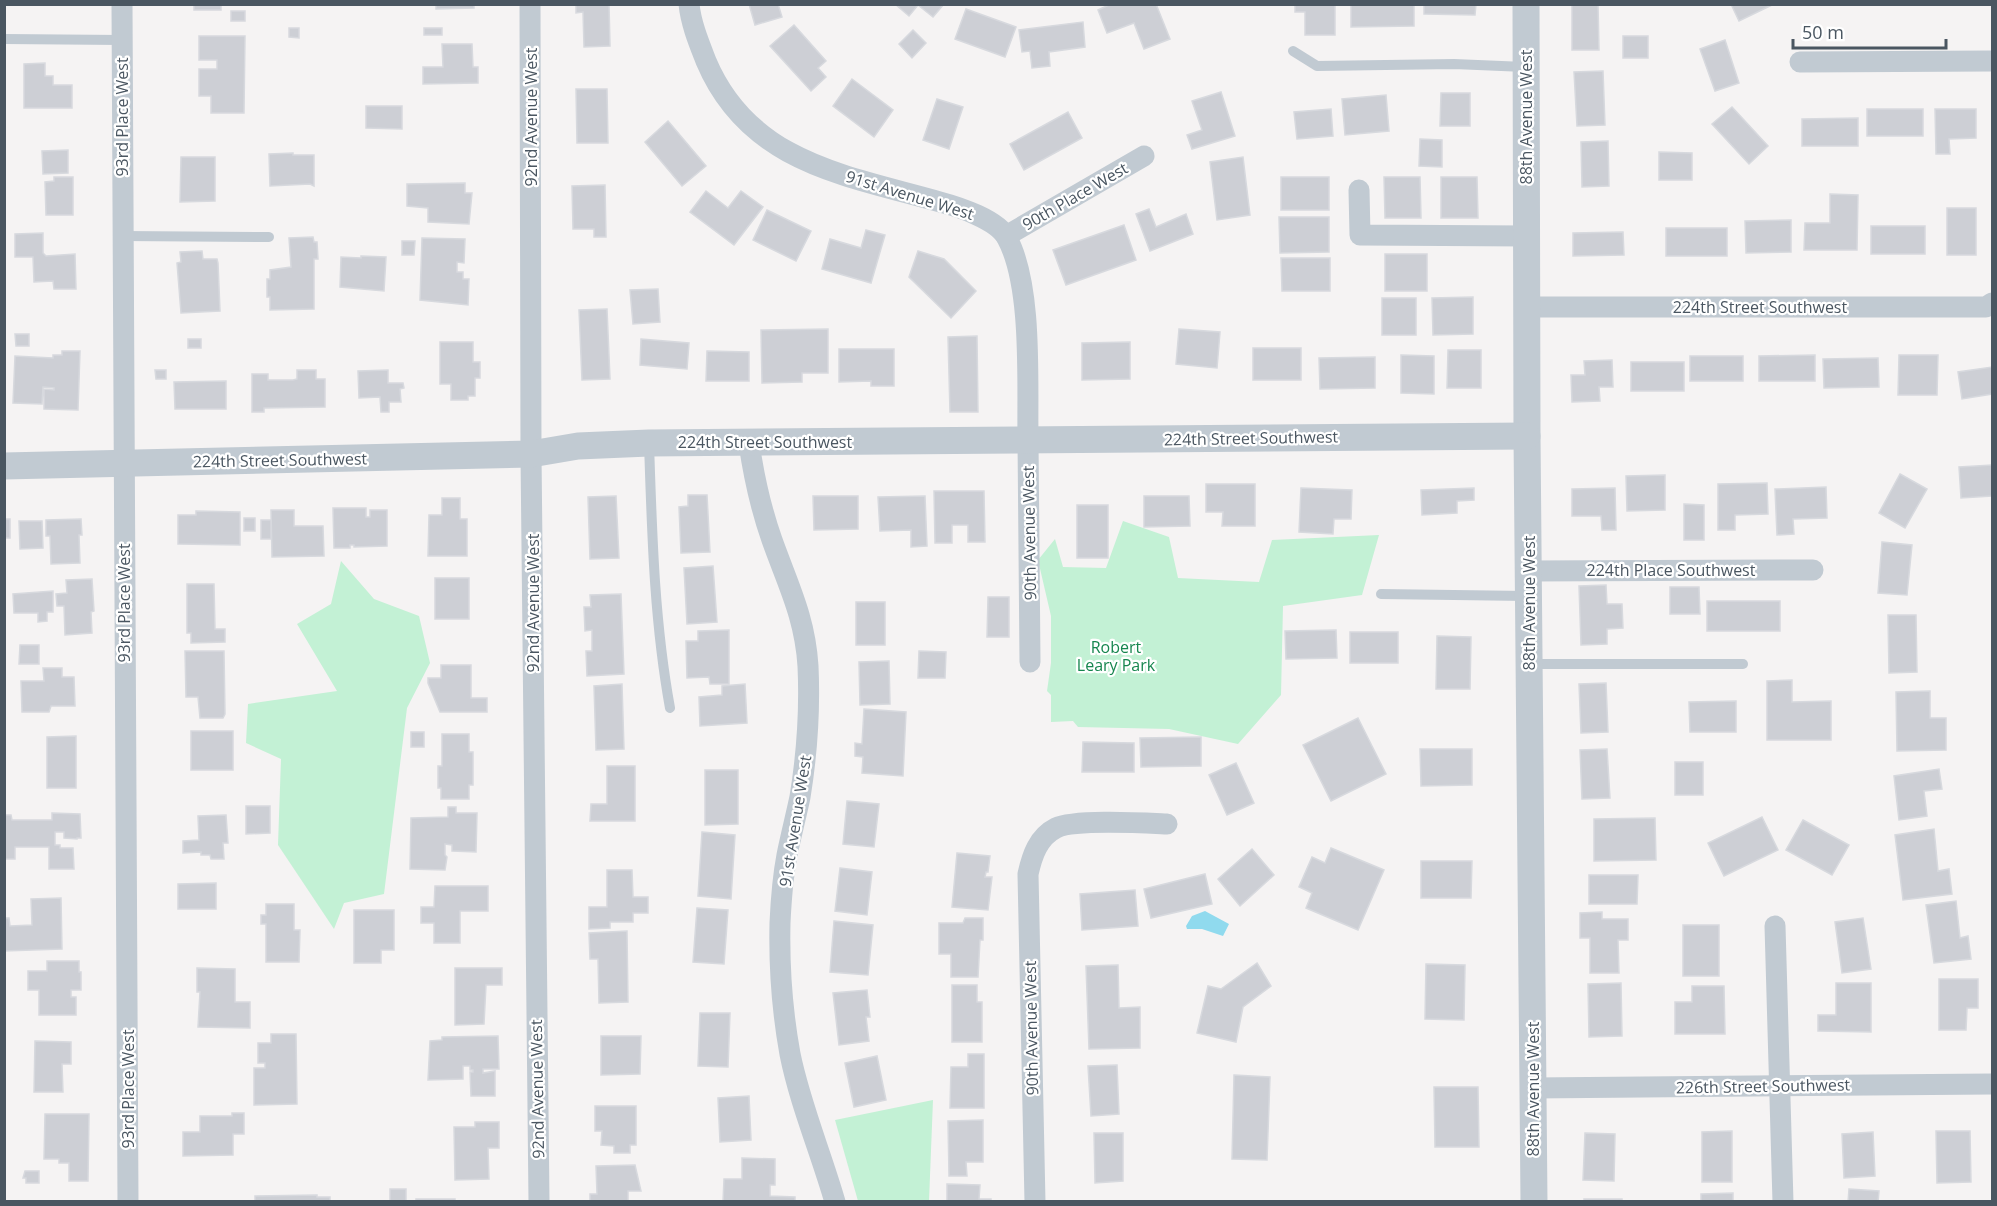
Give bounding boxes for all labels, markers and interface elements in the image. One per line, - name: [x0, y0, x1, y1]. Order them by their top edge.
- scale bar: [1793, 12, 1946, 50]
- text: 50 m: [1802, 20, 1844, 44]
- street label: 92nd Avenue West: [520, 47, 542, 187]
- street label: 88th Avenue West: [1515, 49, 1537, 184]
- street label: 93rd Place West: [111, 57, 133, 177]
- street label: 90th Place West: [1018, 157, 1132, 235]
- street label: 91st Avenue West: [843, 165, 977, 225]
- street label: 224th Street Southwest: [1673, 296, 1847, 318]
- street label: 224th Street Southwest: [1164, 425, 1339, 451]
- street label: 224th Street Southwest: [678, 431, 852, 453]
- street label: 224th Street Southwest: [193, 447, 368, 473]
- street label: 90th Avenue West: [1017, 465, 1041, 601]
- street label: 92nd Avenue West: [522, 533, 544, 673]
- street label: 88th Avenue West: [1518, 535, 1540, 670]
- street label: 93rd Place West: [113, 543, 135, 663]
- street label: 224th Place Southwest: [1587, 559, 1756, 581]
- park label: Robert Leary Park: [1077, 636, 1156, 676]
- street label: 91st Avenue West: [774, 753, 816, 888]
- street label: 90th Avenue West: [1019, 960, 1043, 1096]
- street label: 92nd Avenue West: [525, 1019, 549, 1159]
- street label: 88th Avenue West: [1522, 1021, 1544, 1156]
- street label: 93rd Place West: [117, 1029, 139, 1149]
- street label: 226th Street Southwest: [1676, 1073, 1851, 1099]

